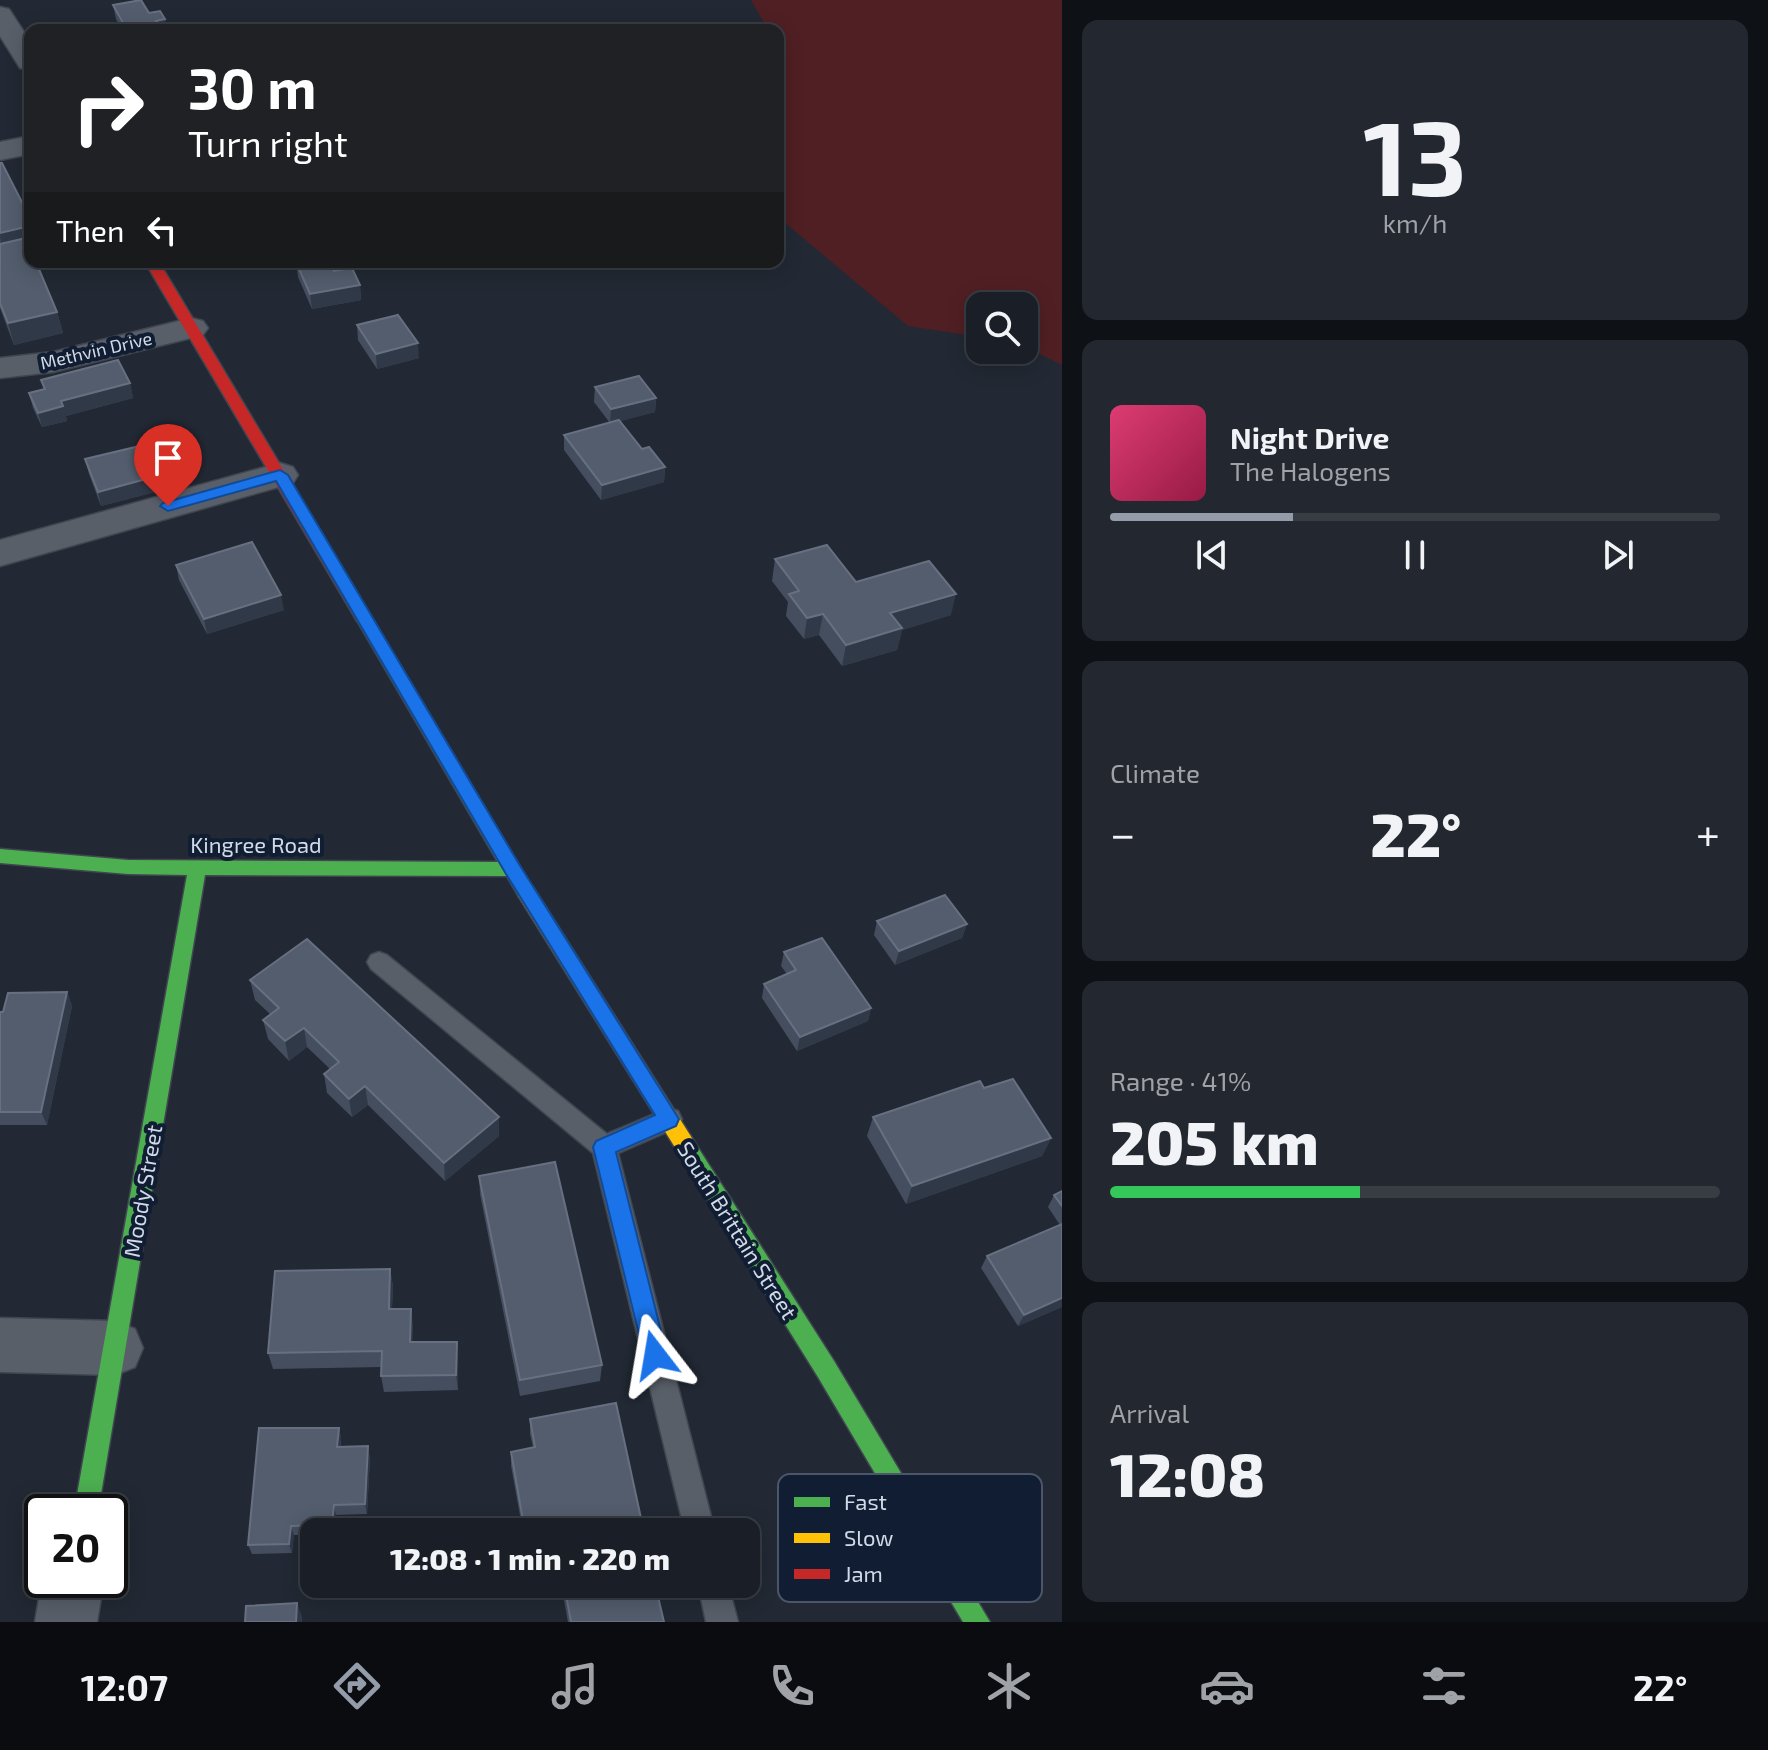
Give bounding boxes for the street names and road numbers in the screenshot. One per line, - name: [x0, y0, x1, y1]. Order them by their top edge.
- street label: Methvin Drive: [38, 326, 154, 374]
- street label: Kingree Road: [190, 831, 322, 857]
- street label: Moody Street: [118, 1123, 166, 1259]
- street label: South Brittain Street: [673, 1136, 803, 1324]

